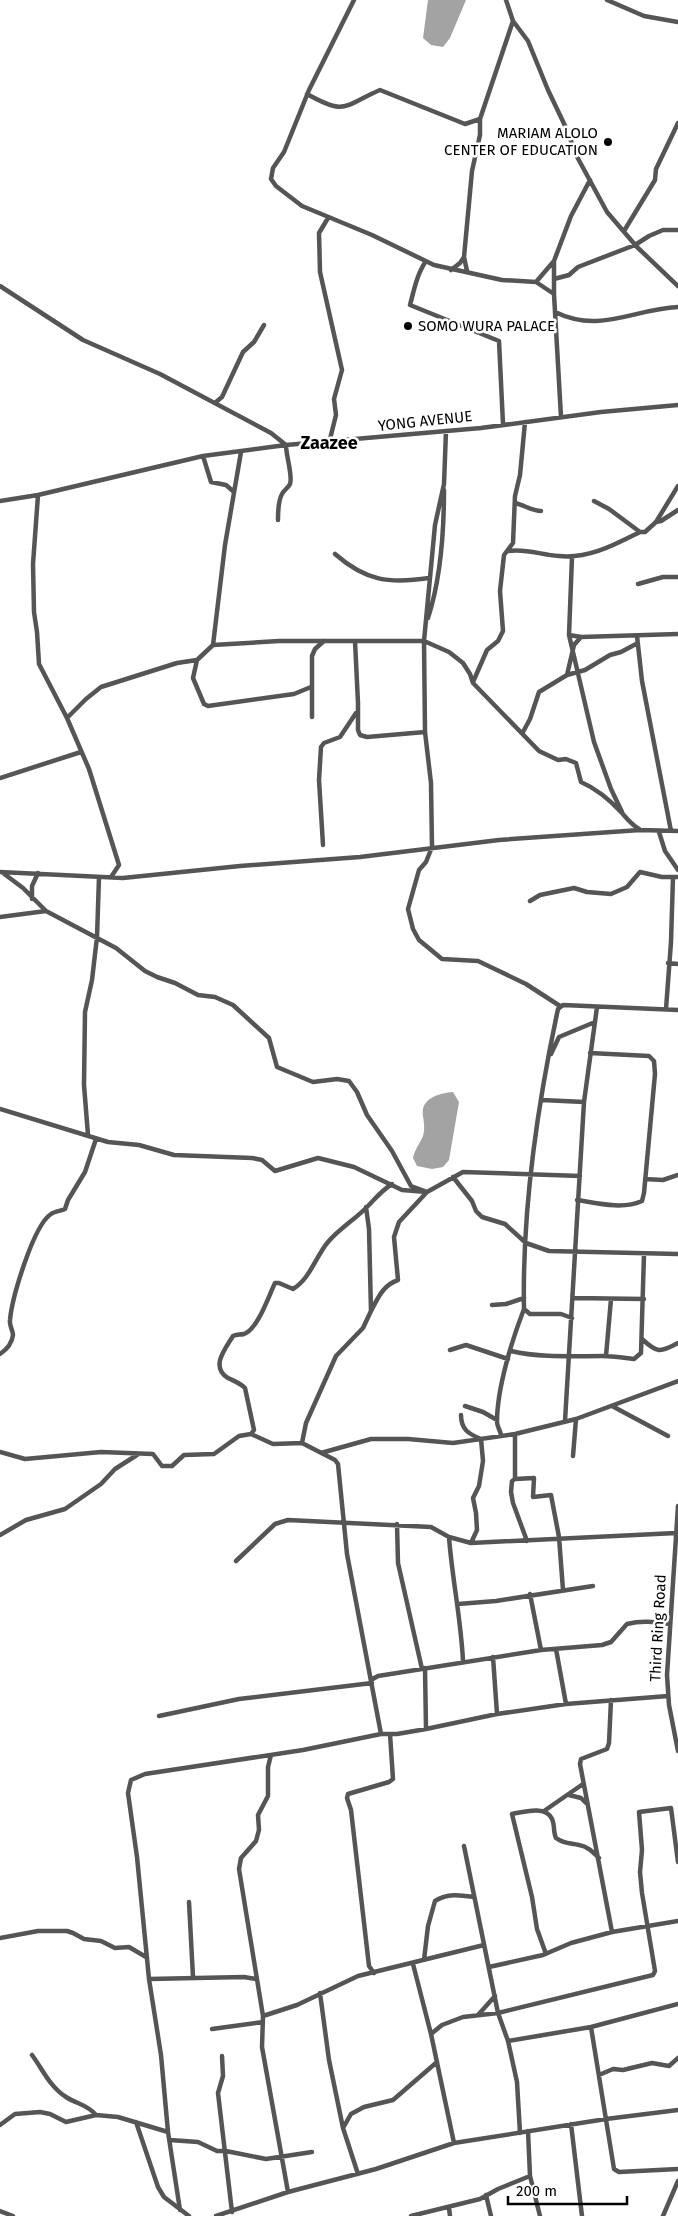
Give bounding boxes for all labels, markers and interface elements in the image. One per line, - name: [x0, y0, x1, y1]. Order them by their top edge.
- place label: MARIAM ALOLO CENTER OF EDUCATION: [444, 124, 598, 159]
- marker: MARIAM ALOLO CENTER OF EDUCATION: [602, 136, 614, 148]
- place label: SOMO WURA PALACE: [418, 317, 555, 335]
- marker: SOMO WURA PALACE: [402, 320, 414, 332]
- street label: YONG AVENUE: [377, 407, 473, 435]
- district label: Zaazee: [300, 432, 358, 454]
- street label: Third Ring Road: [646, 1574, 670, 1682]
- scale bar: [508, 2174, 627, 2206]
- text: 200 m: [516, 2182, 557, 2200]

